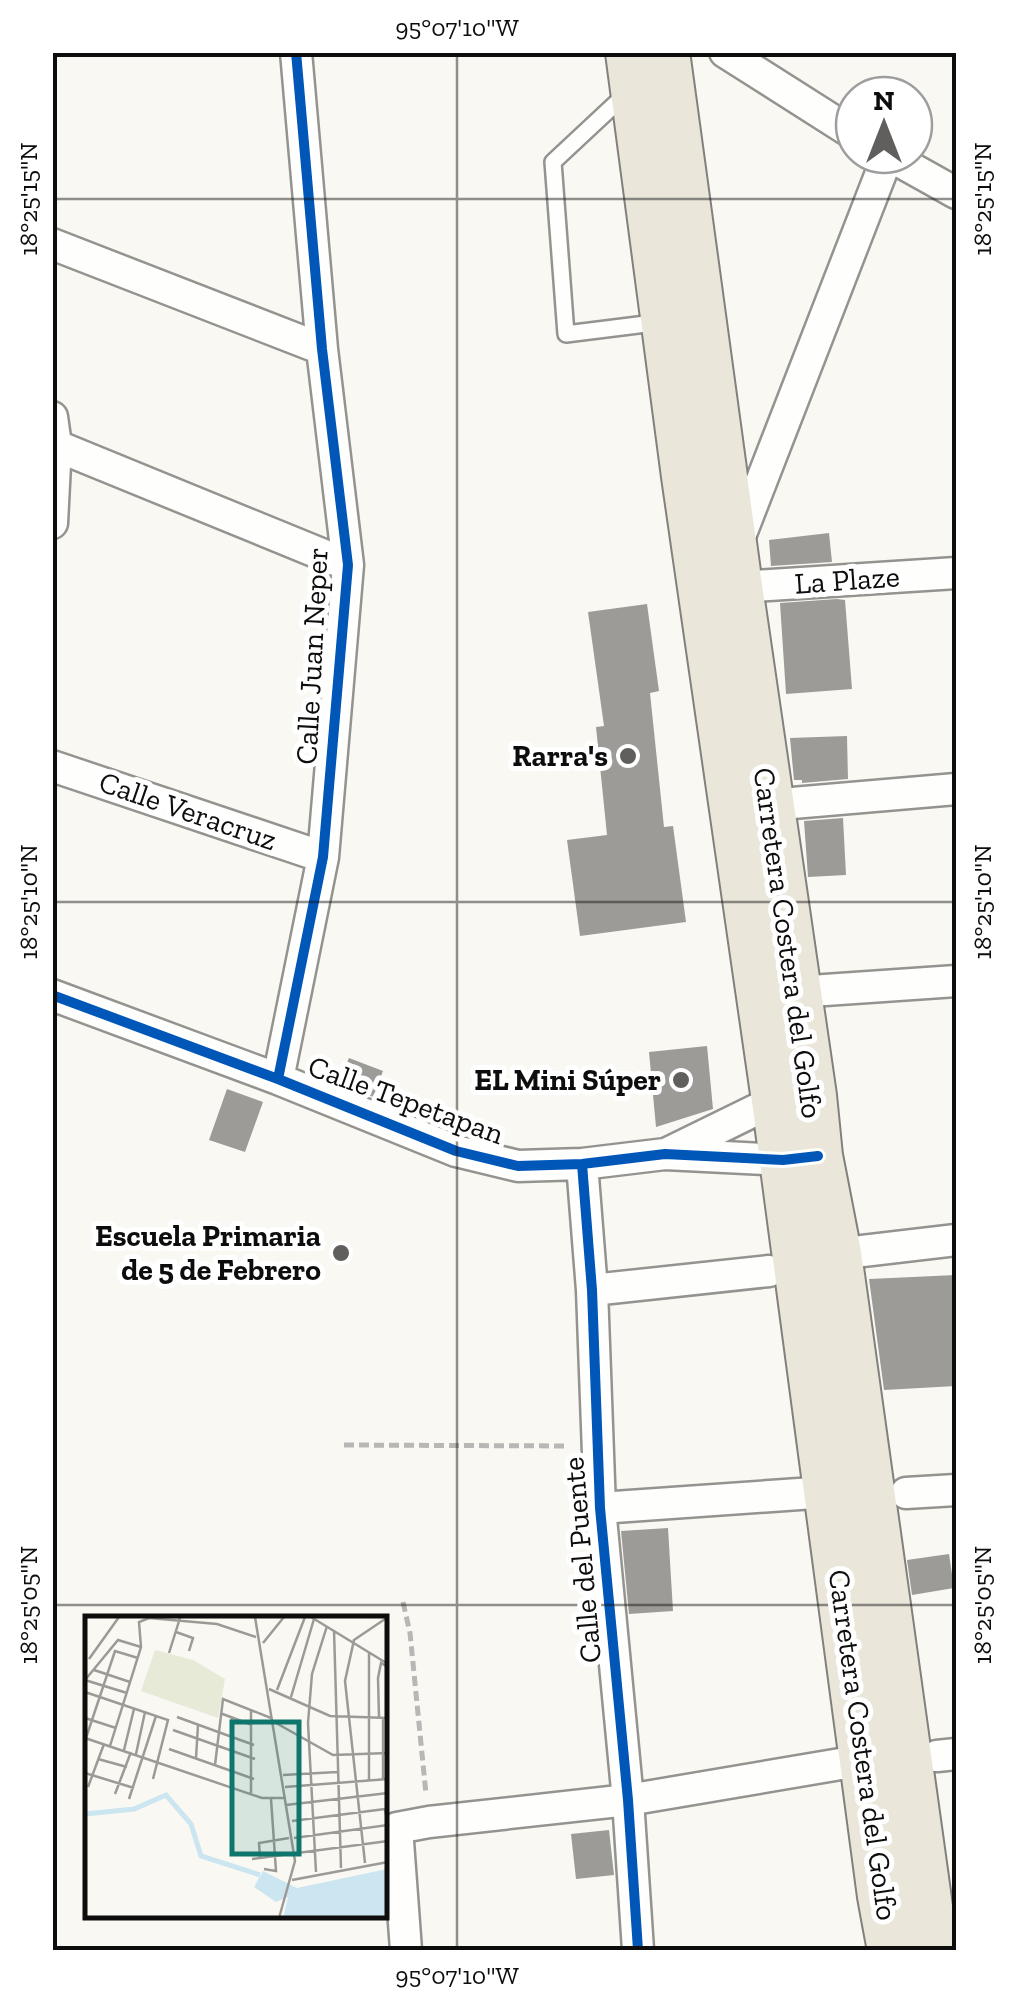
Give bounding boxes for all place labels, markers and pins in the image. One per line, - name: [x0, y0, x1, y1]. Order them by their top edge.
- place label: Rarra's: [512, 738, 608, 774]
- marker: Rarra's: [617, 745, 639, 767]
- place label: EL Mini Súper: [474, 1062, 661, 1098]
- marker: EL Mini Súper: [670, 1069, 692, 1091]
- place label: Escuela Primaria de 5 de Febrero: [95, 1218, 321, 1288]
- marker: Escuela Primaria de 5 de Febrero: [330, 1242, 352, 1264]

